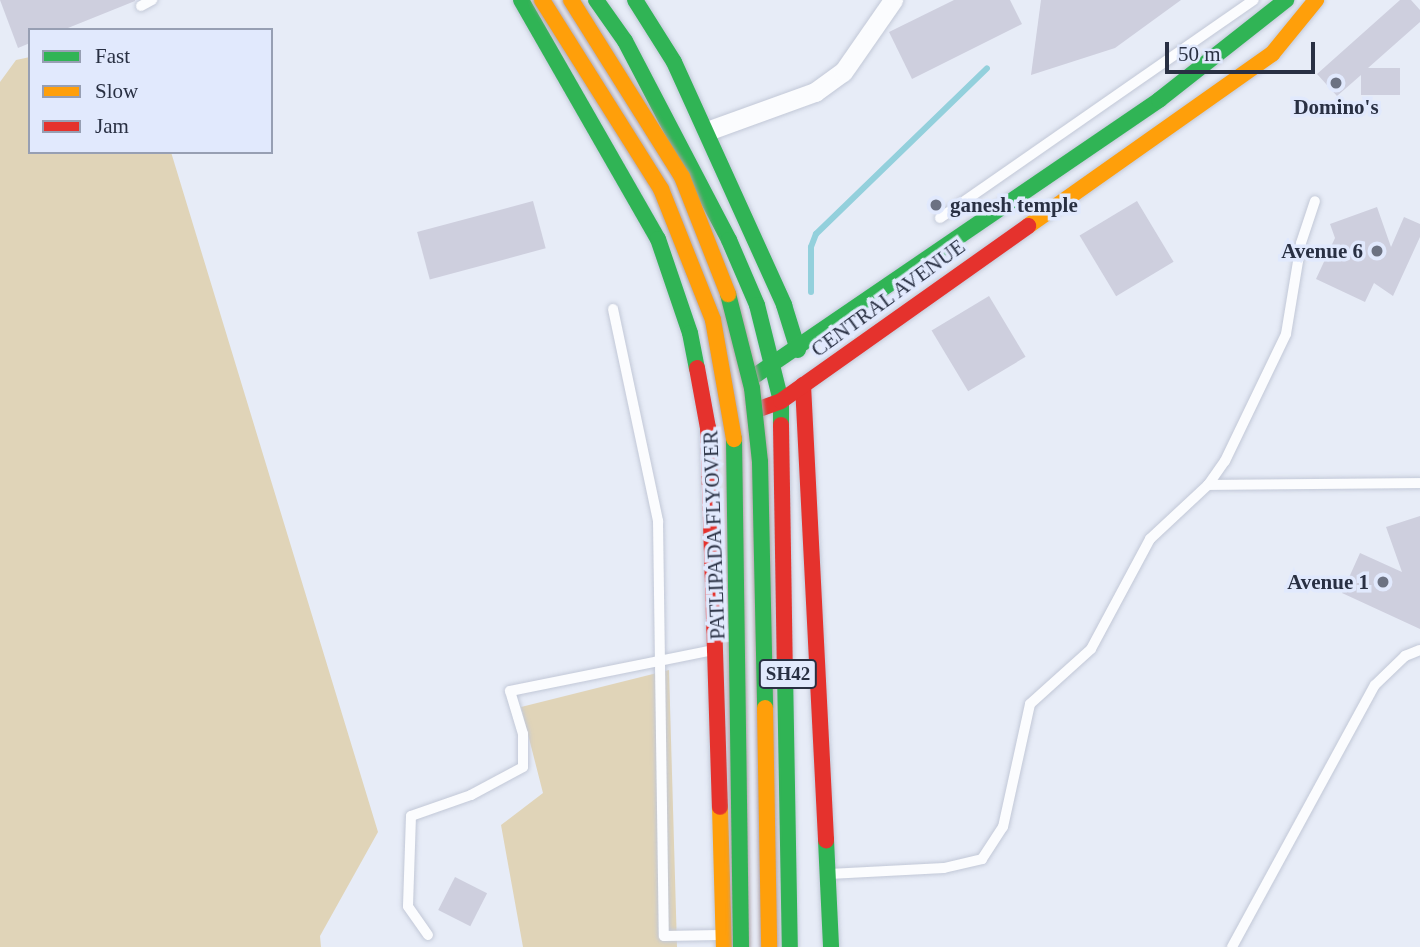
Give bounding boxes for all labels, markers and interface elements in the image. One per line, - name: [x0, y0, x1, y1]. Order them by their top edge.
- legend: [28, 28, 273, 154]
- scale bar: [1168, 28, 1318, 72]
- text: 50 m: [1178, 42, 1221, 66]
- text: Fast: [95, 44, 130, 68]
- marker: Domino's: [1328, 75, 1344, 91]
- text: Slow: [95, 79, 138, 103]
- place label: Domino's: [1293, 94, 1379, 120]
- text: Jam: [95, 114, 129, 138]
- place label: ganesh temple: [950, 192, 1078, 218]
- marker: ganesh temple: [928, 197, 944, 213]
- street label: CENTRAL AVENUE: [805, 233, 971, 363]
- place label: Avenue 6: [1281, 238, 1363, 264]
- marker: Avenue 6: [1369, 243, 1385, 259]
- street label: PATLIPADA FLYOVER: [698, 429, 730, 641]
- place label: Avenue 1: [1287, 569, 1369, 595]
- marker: Avenue 1: [1375, 574, 1391, 590]
- road number: SH42: [758, 659, 818, 690]

